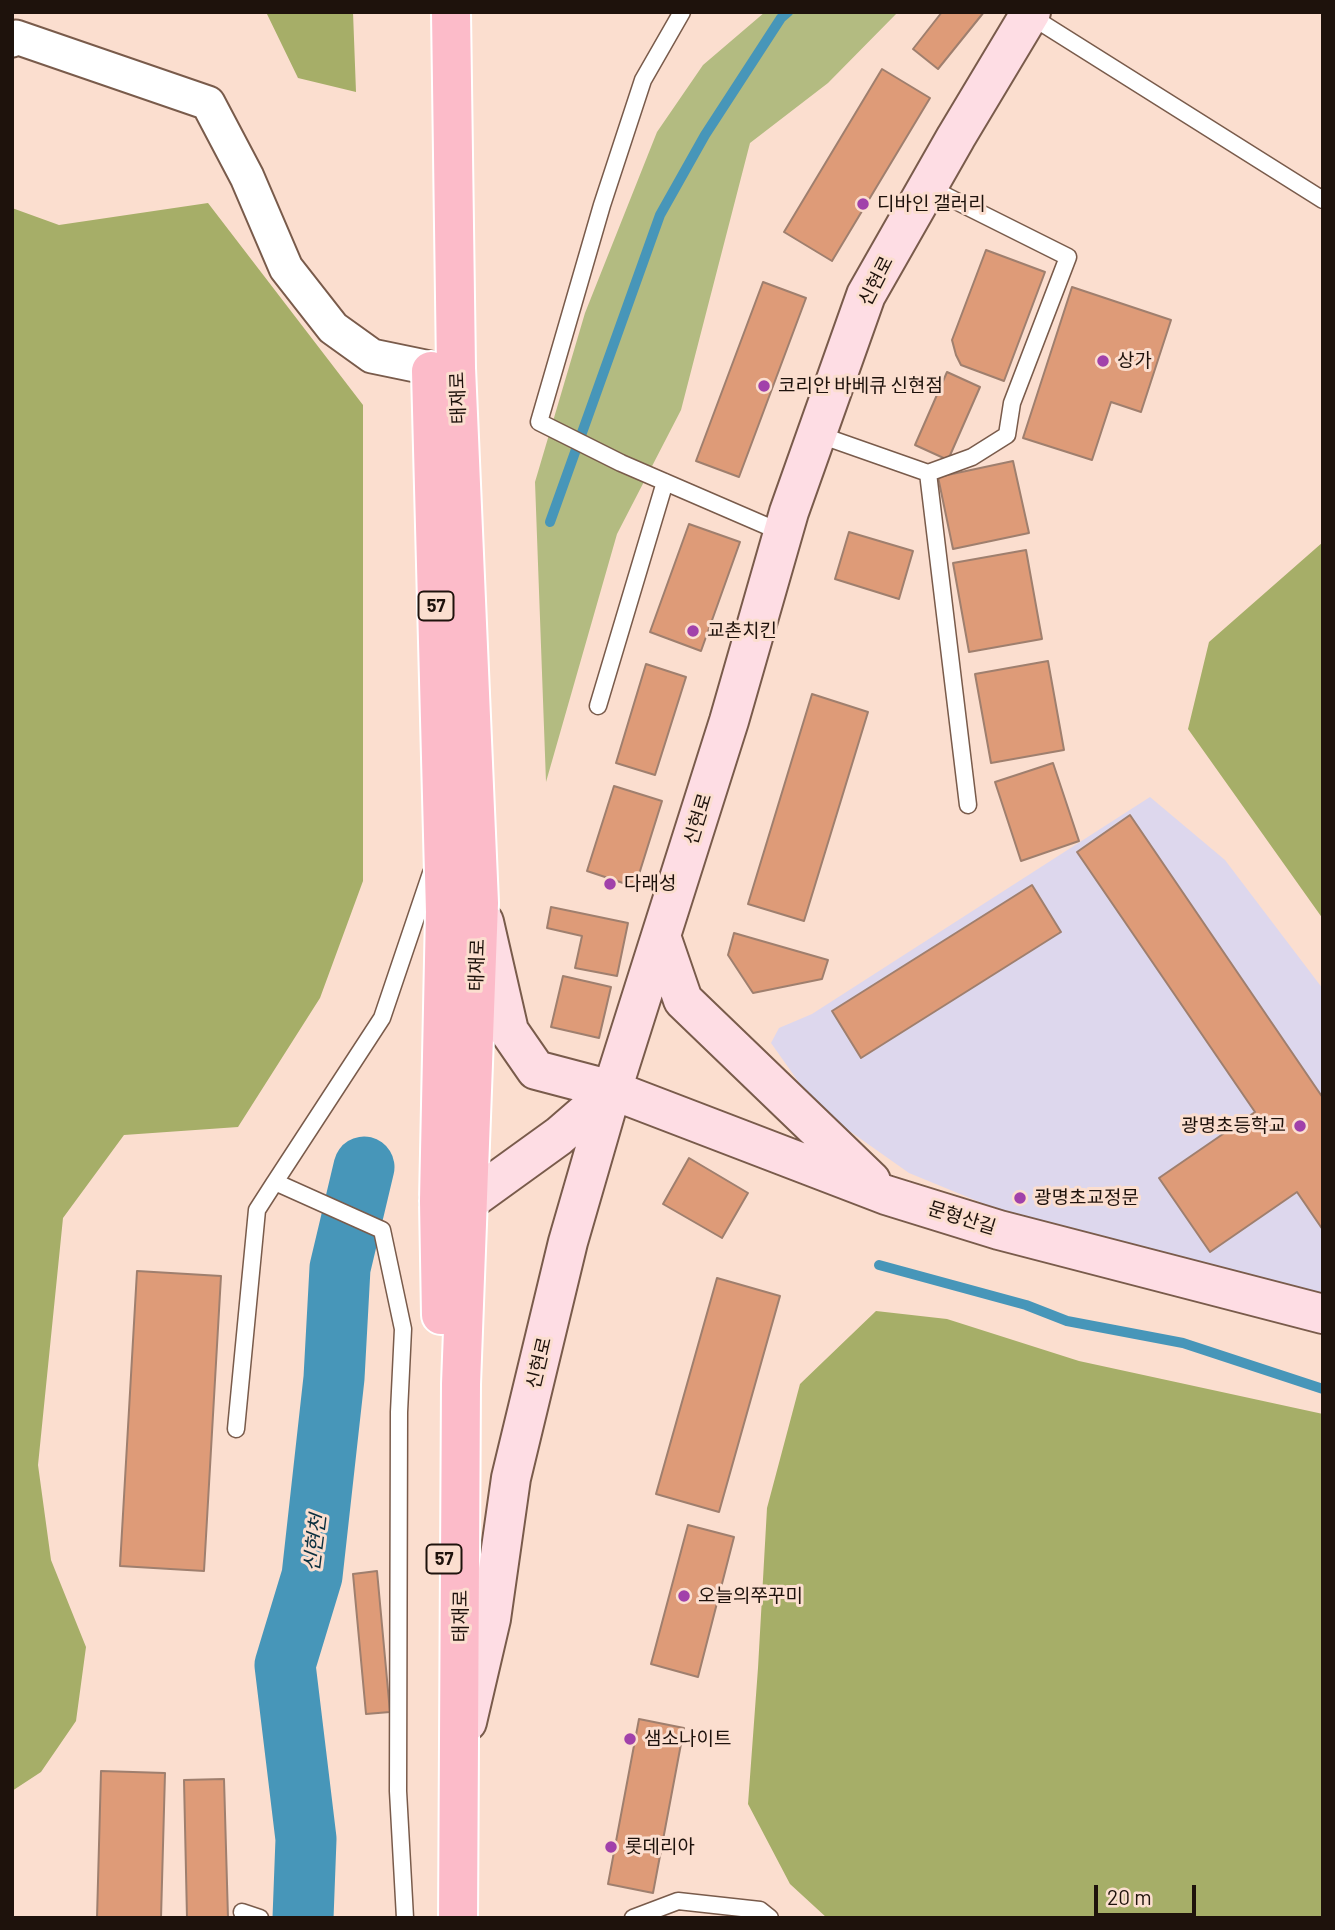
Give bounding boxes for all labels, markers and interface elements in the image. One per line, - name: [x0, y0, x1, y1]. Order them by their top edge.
- place label: 디바인 갤러리: [877, 193, 986, 215]
- marker: 디바인 갤러리: [855, 196, 871, 212]
- street label: 신현로: [854, 252, 898, 310]
- place label: 상가: [1117, 350, 1152, 372]
- marker: 상가: [1095, 353, 1111, 369]
- street label: 태재로: [446, 371, 470, 425]
- place label: 코리안 바베큐 신현점: [778, 375, 943, 397]
- marker: 코리안 바베큐 신현점: [756, 378, 772, 394]
- road number: 57: [418, 592, 453, 620]
- place label: 교촌치킨: [707, 620, 777, 642]
- marker: 교촌치킨: [685, 623, 701, 639]
- street label: 신현로: [679, 791, 717, 847]
- place label: 다래성: [624, 873, 676, 895]
- marker: 다래성: [602, 876, 618, 892]
- street label: 태재로: [465, 938, 489, 992]
- place label: 광명초등학교: [1181, 1115, 1286, 1137]
- marker: 광명초등학교: [1292, 1118, 1308, 1134]
- place label: 광명초교정문: [1034, 1187, 1139, 1209]
- marker: 광명초교정문: [1012, 1190, 1028, 1206]
- street label: 문형산길: [925, 1197, 999, 1239]
- street label: 신현로: [522, 1335, 556, 1391]
- water label: 신현천: [299, 1513, 331, 1573]
- road number: 57: [426, 1544, 462, 1574]
- place label: 오늘의쭈꾸미: [698, 1585, 803, 1607]
- marker: 오늘의쭈꾸미: [676, 1588, 692, 1604]
- street label: 태재로: [450, 1590, 472, 1642]
- place label: 샘소나이트: [644, 1728, 731, 1750]
- marker: 샘소나이트: [622, 1731, 638, 1747]
- place label: 롯데리아: [625, 1836, 695, 1858]
- marker: 롯데리아: [603, 1839, 619, 1855]
- scale bar: [1097, 1870, 1198, 1914]
- text: 20 m: [1107, 1884, 1152, 1909]

